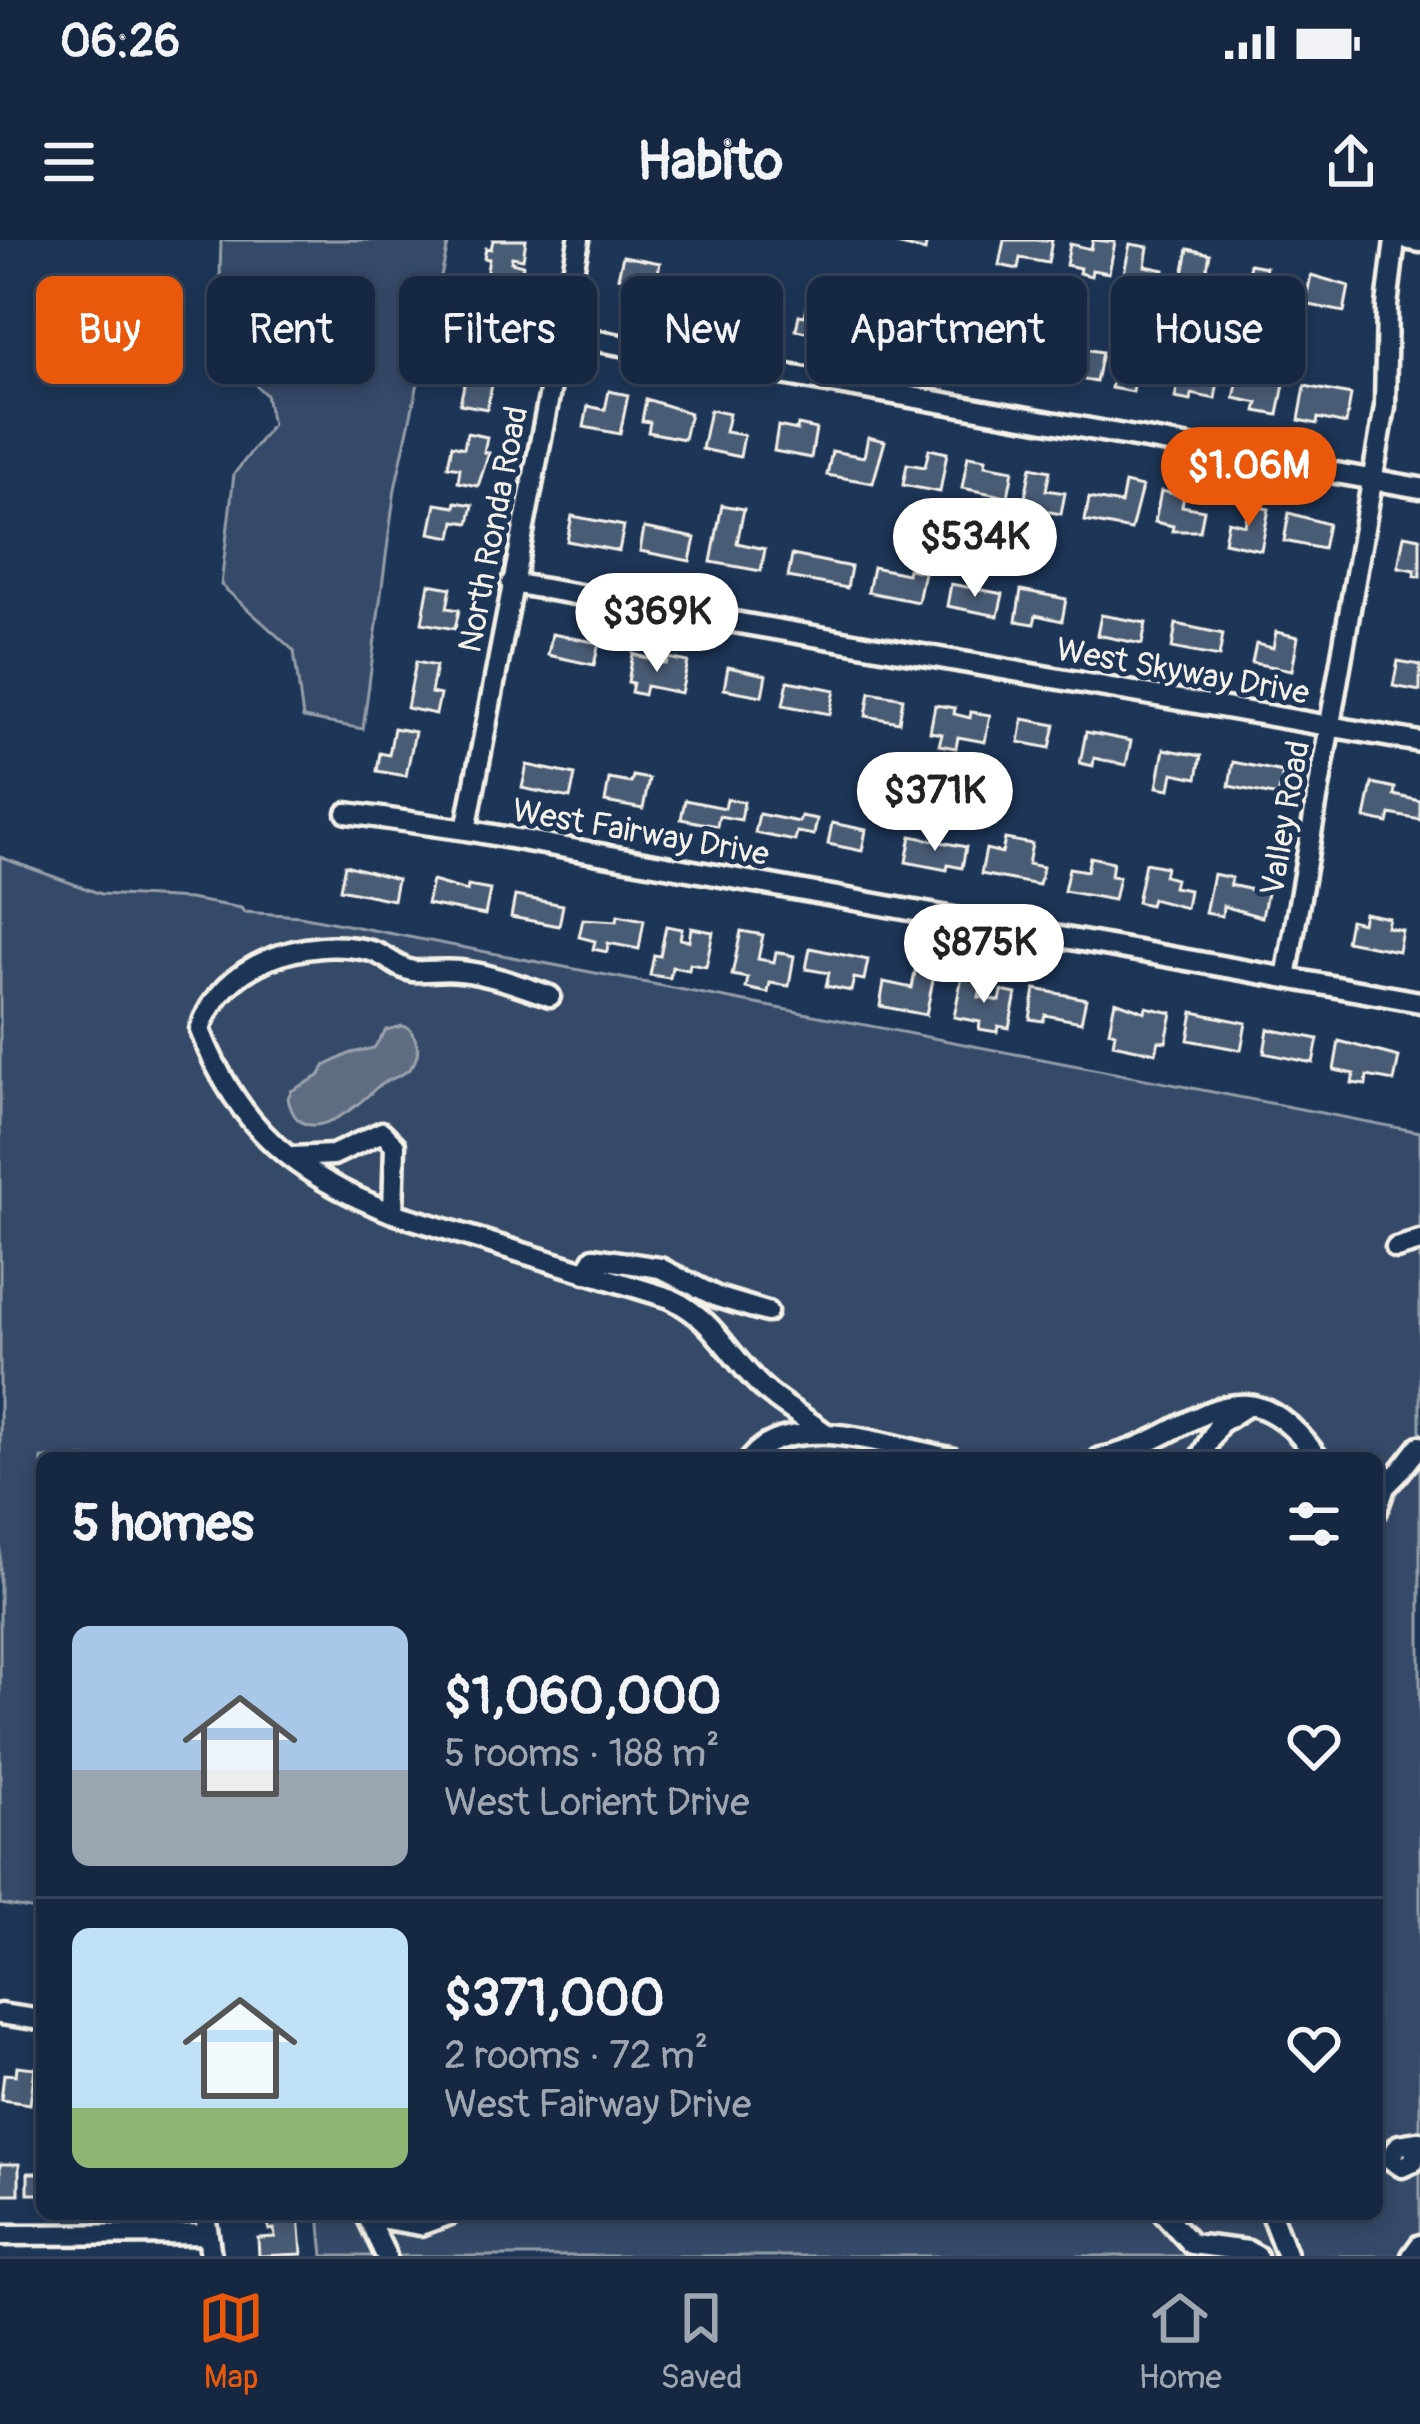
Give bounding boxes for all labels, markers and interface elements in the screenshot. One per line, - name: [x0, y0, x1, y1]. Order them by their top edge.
- text: 06:26: [60, 14, 180, 70]
- text: Habito: [637, 128, 783, 196]
- icon: menu: [36, 129, 102, 195]
- icon: share: [1318, 129, 1384, 195]
- chip: Buy: [36, 276, 183, 384]
- chip: Rent: [207, 276, 375, 384]
- chip: Filters: [399, 276, 597, 384]
- chip: New: [621, 276, 783, 384]
- chip: Apartment: [807, 276, 1087, 384]
- chip: House: [1111, 276, 1305, 384]
- street label: North Ronda Road: [450, 403, 537, 656]
- pin: $1.06M: [1151, 427, 1347, 529]
- text: $1.06M: [1188, 441, 1310, 490]
- pin: $534K: [891, 498, 1059, 600]
- text: $534K: [920, 512, 1030, 561]
- pin: $369K: [573, 573, 741, 675]
- text: $369K: [602, 587, 712, 636]
- street label: West Skyway Drive: [1053, 629, 1312, 714]
- street label: Valley Road: [1252, 738, 1319, 899]
- pin: $371K: [851, 752, 1019, 854]
- text: $371K: [884, 766, 986, 815]
- street label: West Fairway Drive: [509, 790, 772, 875]
- pin: $875K: [900, 904, 1068, 1006]
- text: $875K: [931, 918, 1037, 967]
- icon: filters: [1281, 1491, 1347, 1557]
- text: 5 homes: [72, 1492, 254, 1556]
- text: $1,060,000: [444, 1665, 721, 1729]
- icon: home: [168, 1674, 312, 1818]
- icon: heart: [1281, 1713, 1347, 1779]
- text: 5 rooms · 188 m²: [444, 1729, 720, 1778]
- text: West Lorient Drive: [444, 1778, 750, 1827]
- text: $371,000: [444, 1967, 664, 2031]
- icon: home: [168, 1976, 312, 2120]
- icon: heart: [1281, 2015, 1347, 2081]
- text: 2 rooms · 72 m²: [444, 2031, 708, 2080]
- text: West Fairway Drive: [444, 2080, 751, 2129]
- tab: Map: [198, 2285, 264, 2398]
- tab: Saved: [660, 2285, 742, 2398]
- tab: Home: [1139, 2285, 1222, 2398]

